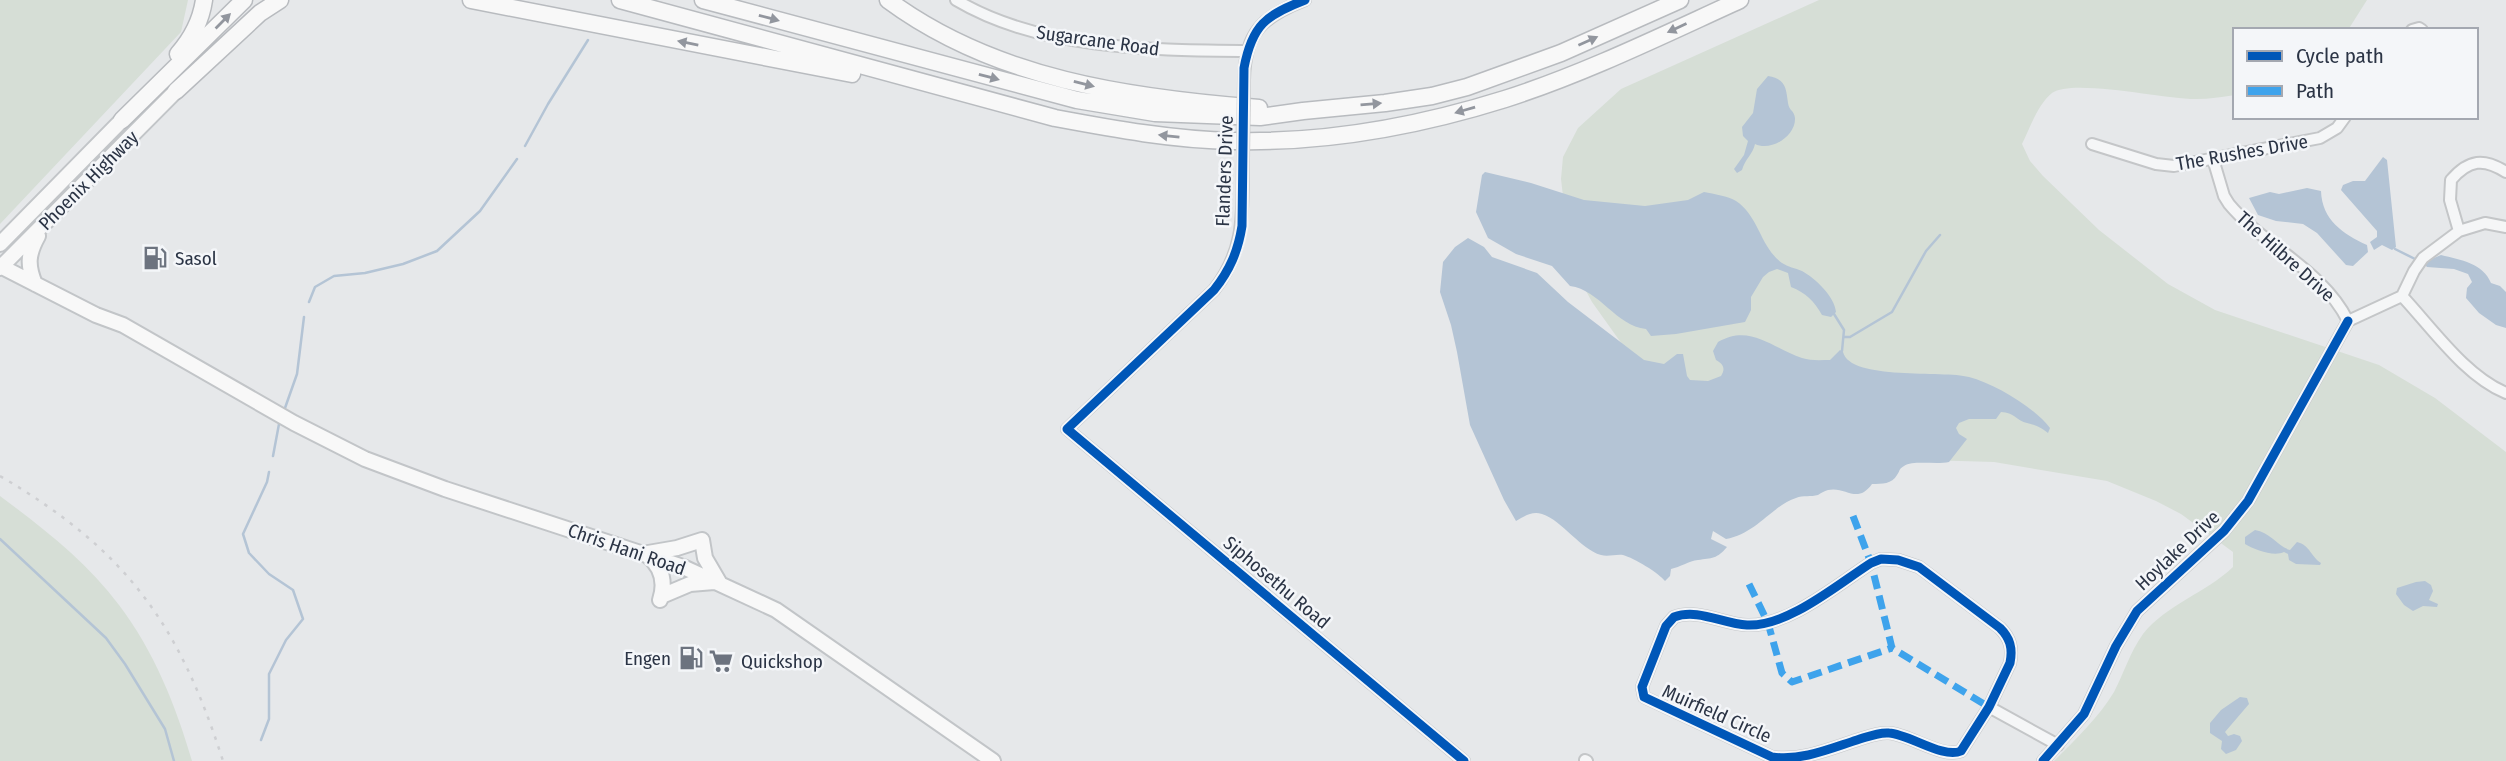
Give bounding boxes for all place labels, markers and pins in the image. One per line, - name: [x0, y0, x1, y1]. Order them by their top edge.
- fuel station icon: Sasol: [141, 244, 169, 272]
- place label: Sasol: [175, 247, 217, 270]
- fuel station icon: Engen: [677, 644, 705, 672]
- place label: Engen: [624, 647, 671, 670]
- supermarket icon: Quickshop: [707, 647, 735, 675]
- place label: Quickshop: [741, 650, 823, 673]

